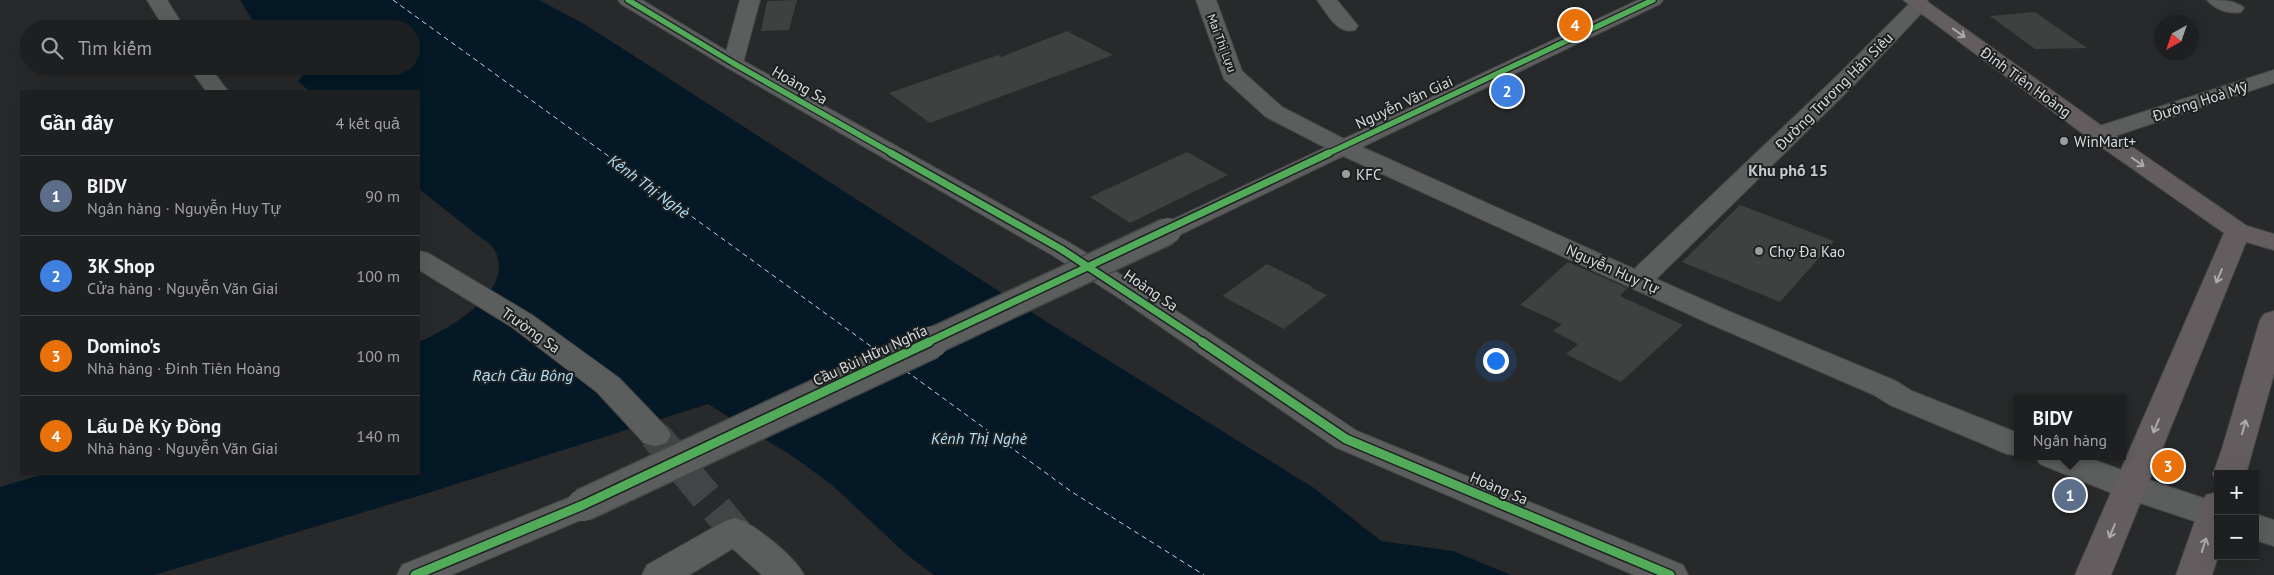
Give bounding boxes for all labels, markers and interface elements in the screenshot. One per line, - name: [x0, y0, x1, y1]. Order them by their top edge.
- pin: 4: [1559, 6, 1591, 44]
- street label: Mai Thị Lựu: [1204, 12, 1240, 74]
- north arrow: [2154, 15, 2199, 60]
- search box: [20, 20, 420, 75]
- street label: Đường Trương Hán Siêu: [1770, 28, 1897, 155]
- one-way arrow: [1952, 28, 1966, 38]
- icon: search: [38, 34, 66, 62]
- text: Tìm kiếm: [78, 36, 152, 60]
- street label: Đinh Tiên Hoàng: [1976, 42, 2075, 121]
- street label: Hoàng Sa: [769, 61, 831, 109]
- street label: Nguyễn Văn Giai: [1352, 71, 1456, 133]
- pin: 2: [1491, 72, 1523, 110]
- street label: Đường Hoà Mỹ: [2149, 77, 2250, 126]
- text: Gần đây: [40, 109, 113, 136]
- text: 4 kết quả: [336, 113, 400, 133]
- place label: WinMart+: [2074, 132, 2136, 151]
- marker: WinMart+: [2058, 135, 2070, 147]
- water label: Kênh Thị Nghè: [604, 150, 694, 223]
- one-way arrow: [2131, 157, 2145, 167]
- district label: Khu phố 15: [1748, 160, 1828, 180]
- place label: KFC: [1356, 165, 1381, 184]
- marker: KFC: [1340, 168, 1352, 180]
- text: BIDV: [87, 174, 127, 198]
- text: 1: [51, 186, 61, 206]
- text: 90 m: [365, 186, 400, 206]
- text: Ngân hàng · Nguyễn Huy Tự: [87, 198, 281, 218]
- street label: Nguyễn Huy Tự: [1563, 240, 1663, 298]
- place label: Chợ Đa Kao: [1769, 242, 1845, 261]
- marker: Chợ Đa Kao: [1753, 245, 1765, 257]
- text: 3K Shop: [87, 254, 155, 278]
- street label: Hoàng Sa: [1120, 265, 1182, 315]
- text: 2: [51, 266, 61, 286]
- text: 100 m: [357, 266, 400, 286]
- one-way arrow: [2214, 268, 2224, 283]
- text: Cửa hàng · Nguyễn Văn Giai: [87, 278, 278, 298]
- street label: Trường Sa: [498, 303, 564, 357]
- street label: Cầu Bùi Hữu Nghĩa: [810, 320, 930, 390]
- text: Domino's: [87, 334, 161, 358]
- text: 3: [51, 346, 61, 366]
- text: 100 m: [357, 346, 400, 366]
- your location: [1483, 348, 1509, 374]
- text: Nhà hàng · Đinh Tiên Hoàng: [87, 358, 281, 378]
- water label: Rạch Cầu Bông: [473, 365, 573, 385]
- popup: [2014, 395, 2126, 460]
- text: BIDV: [2033, 406, 2073, 430]
- text: Lẩu Dê Kỳ Đồng: [87, 414, 221, 438]
- one-way arrow: [2151, 418, 2161, 433]
- one-way arrow: [2240, 420, 2250, 436]
- text: 4: [51, 426, 61, 446]
- text: 140 m: [357, 426, 400, 446]
- water label: Kênh Thị Nghè: [931, 428, 1027, 448]
- text: Ngân hàng: [2033, 430, 2107, 450]
- text: Nhà hàng · Nguyễn Văn Giai: [87, 438, 278, 458]
- pin: 3: [2152, 447, 2184, 485]
- street label: Hoàng Sa: [1467, 467, 1531, 509]
- map controls: [2214, 470, 2259, 560]
- button: +: [2214, 470, 2259, 515]
- pin: 1: [2054, 476, 2086, 514]
- button: −: [2214, 515, 2259, 560]
- one-way arrow: [2107, 523, 2117, 538]
- one-way arrow: [2200, 537, 2209, 553]

